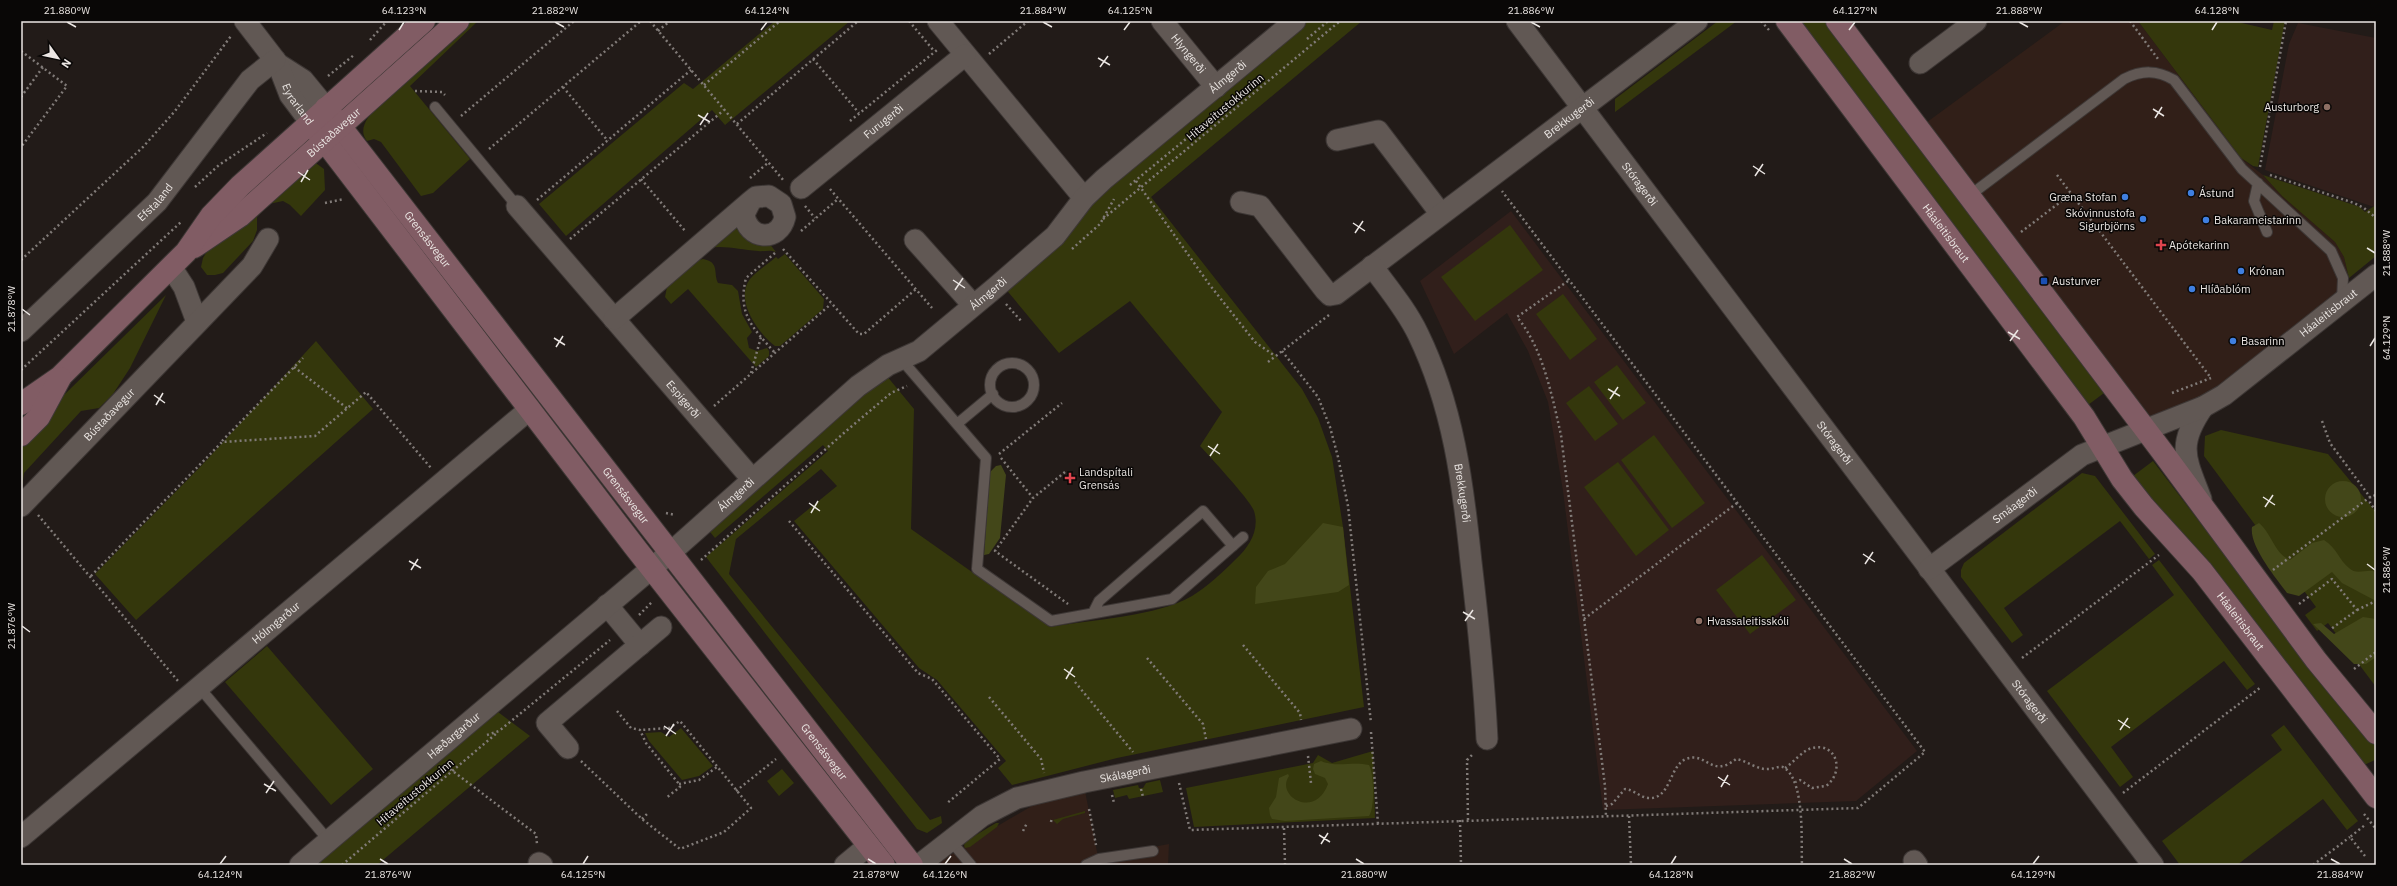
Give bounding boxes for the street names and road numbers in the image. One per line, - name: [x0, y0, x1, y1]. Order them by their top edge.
- street label: Hlyngerði: [1168, 31, 1209, 76]
- street label: Álmgerði: [1206, 57, 1249, 96]
- street label: Hitaveitustokkurinn: [1183, 71, 1267, 143]
- street label: Eyrarland: [279, 81, 317, 128]
- street label: Brekkugerði: [1541, 94, 1597, 141]
- street label: Furugerði: [861, 101, 906, 141]
- street label: Bústaðavegur: [304, 104, 363, 160]
- street label: Stóragerði: [1619, 159, 1661, 208]
- street label: Efstaland: [134, 180, 176, 224]
- street label: Háaleitisbraut: [1919, 201, 1973, 265]
- street label: Grensásvegur: [401, 208, 454, 270]
- street label: Álmgerði: [967, 274, 1010, 313]
- street label: Háaleitisbraut: [2297, 286, 2360, 340]
- street label: Espigerði: [663, 377, 704, 421]
- street label: Bústaðavegur: [81, 385, 138, 444]
- street label: Stóragerði: [1814, 418, 1856, 467]
- street label: Brekkugerði: [1451, 462, 1474, 523]
- street label: Grensásvegur: [600, 464, 652, 527]
- street label: Álmgerði: [715, 475, 757, 515]
- street label: Smáagerði: [1990, 484, 2040, 526]
- street label: Háaleitisbraut: [2214, 589, 2268, 653]
- street label: Hólmgarður: [249, 598, 303, 647]
- street label: Stóragerði: [2009, 677, 2051, 726]
- street label: Hæðargarður: [424, 709, 483, 762]
- street label: Grensásvegur: [798, 721, 851, 783]
- street label: Hitaveitustokkurinn: [373, 756, 457, 828]
- street label: Skálagerði: [1099, 762, 1152, 786]

